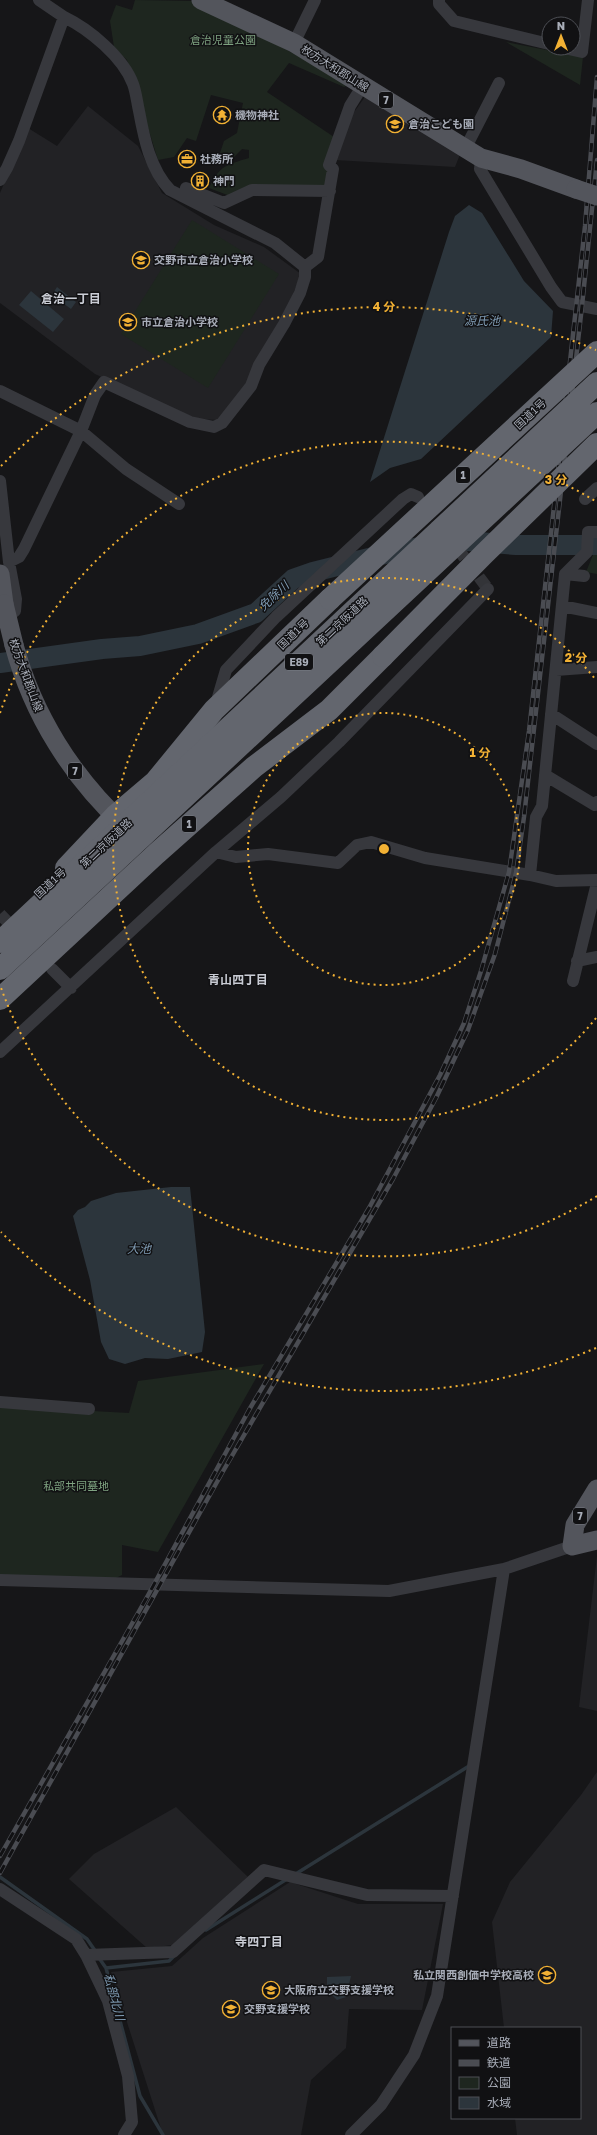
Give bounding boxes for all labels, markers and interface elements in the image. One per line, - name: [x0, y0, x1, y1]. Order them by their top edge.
- north arrow: [541, 16, 581, 56]
- text: N: [557, 19, 565, 32]
- park label: 倉治児童公園: [190, 33, 256, 46]
- street label: 枚方大和郡山線: [299, 42, 371, 93]
- road number: 7: [379, 92, 393, 108]
- temple icon: 機物神社: [212, 105, 232, 125]
- place label: 機物神社: [235, 108, 279, 121]
- school or university icon: 倉治こども園: [385, 114, 405, 134]
- place label: 倉治こども園: [408, 117, 474, 130]
- office icon: 社務所: [177, 149, 197, 169]
- place label: 社務所: [200, 152, 233, 165]
- building icon: 神門: [190, 171, 210, 191]
- place label: 神門: [213, 174, 235, 187]
- school or university icon: 交野市立倉治小学校: [131, 250, 151, 270]
- place label: 交野市立倉治小学校: [154, 253, 253, 266]
- district label: 倉治一丁目: [41, 291, 101, 306]
- text: 4 分: [373, 299, 395, 314]
- school or university icon: 市立倉治小学校: [118, 312, 138, 332]
- water label: 源氏池: [464, 313, 501, 328]
- place label: 市立倉治小学校: [141, 315, 218, 328]
- street label: 国道1号: [511, 396, 548, 431]
- road number: 1: [456, 467, 470, 483]
- text: 3 分: [545, 472, 567, 487]
- water label: 免除川: [255, 577, 293, 613]
- street label: 第二京阪道路: [313, 593, 370, 648]
- street label: 国道1号: [274, 616, 311, 652]
- street label: 枚方大和郡山線: [7, 636, 46, 713]
- text: 2 分: [565, 650, 587, 665]
- road number: E89: [285, 654, 313, 670]
- text: 1 分: [469, 745, 491, 760]
- road number: 7: [68, 763, 82, 779]
- street label: 第二京阪道路: [77, 815, 134, 870]
- road number: 1: [182, 816, 196, 832]
- centre of rings: [377, 842, 391, 856]
- street label: 国道1号: [31, 865, 68, 900]
- district label: 青山四丁目: [208, 972, 268, 987]
- water label: 大池: [127, 1241, 152, 1256]
- park label: 私部共同墓地: [43, 1479, 109, 1492]
- road number: 7: [573, 1508, 587, 1524]
- district label: 寺四丁目: [235, 1934, 283, 1949]
- school or university icon: 私立関西創価中学校高校: [537, 1965, 557, 1985]
- place label: 私立関西創価中学校高校: [413, 1968, 534, 1981]
- water label: 私部北川: [101, 1972, 128, 2024]
- school or university icon: 大阪府立交野支援学校: [261, 1980, 281, 2000]
- place label: 大阪府立交野支援学校: [284, 1983, 394, 1996]
- school or university icon: 交野支援学校: [221, 1999, 241, 2019]
- place label: 交野支援学校: [244, 2002, 310, 2015]
- legend: [451, 2027, 581, 2119]
- text: 道路: [487, 2035, 511, 2050]
- text: 鉄道: [487, 2055, 511, 2070]
- text: 公園: [487, 2075, 511, 2090]
- text: 水域: [487, 2095, 511, 2110]

